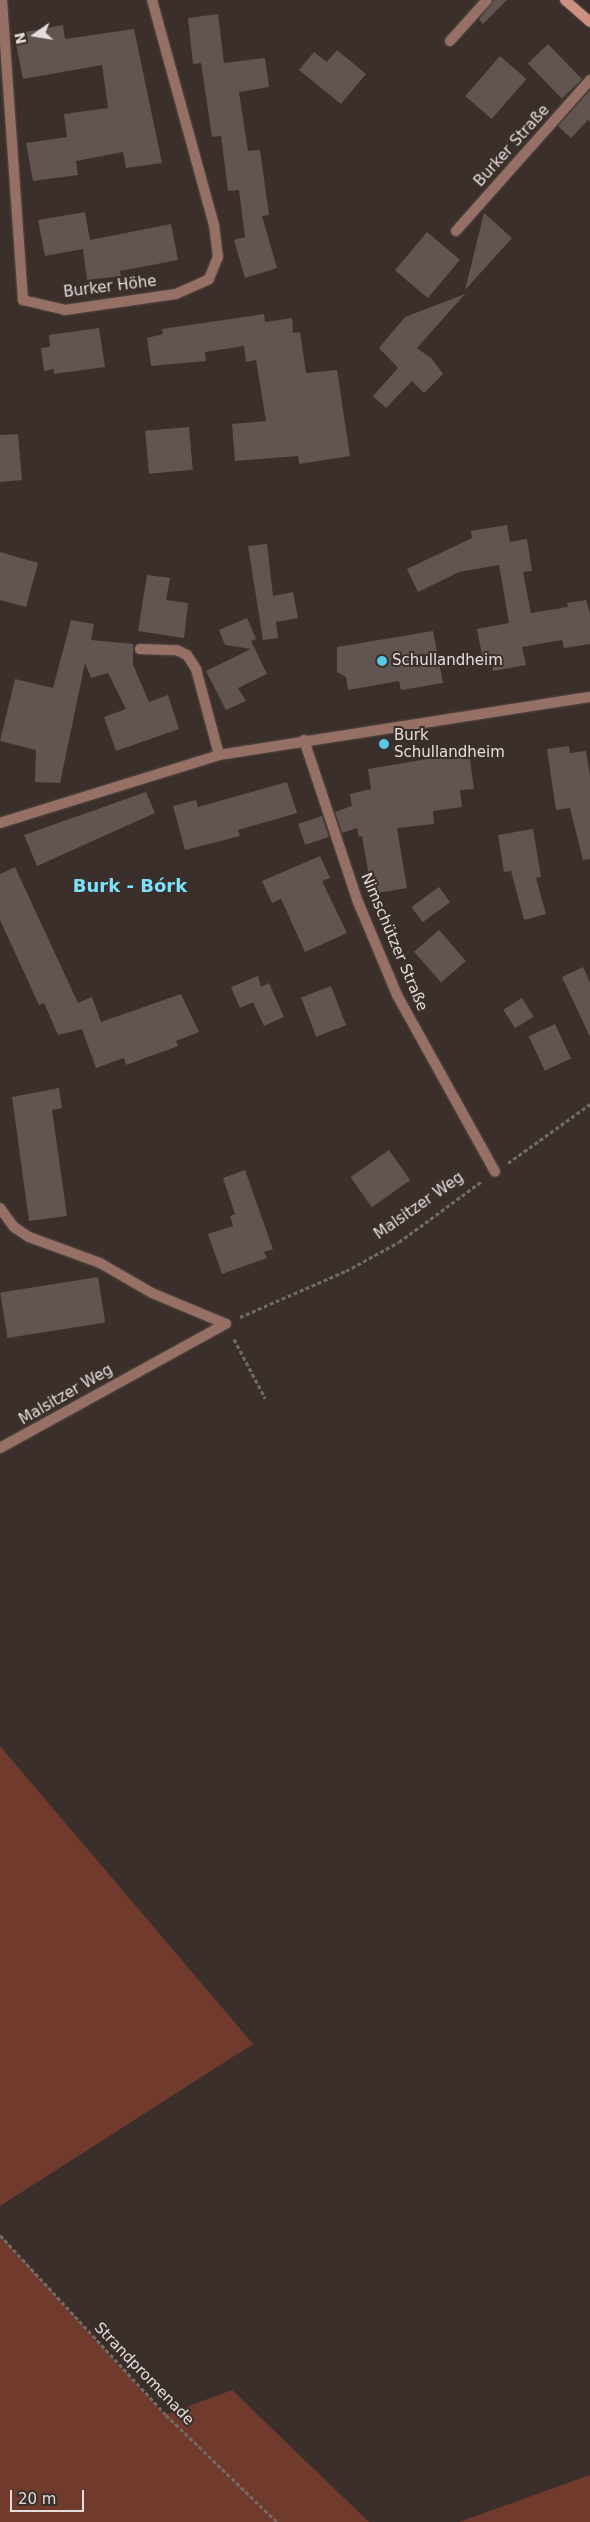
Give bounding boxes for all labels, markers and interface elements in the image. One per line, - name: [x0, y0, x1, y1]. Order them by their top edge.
- north arrow: [10, 10, 60, 60]
- text: N: [11, 31, 29, 46]
- street label: Burker Straße: [471, 101, 553, 191]
- street label: Burker Höhe: [63, 272, 157, 302]
- place label: Schullandheim: [392, 652, 503, 670]
- marker: Schullandheim: [376, 655, 388, 667]
- place label: Burk Schullandheim: [394, 726, 505, 761]
- marker: Burk Schullandheim: [378, 738, 390, 750]
- street label: Nimschützer Straße: [357, 870, 431, 1014]
- district label: Burk - Bórk: [73, 875, 187, 897]
- street label: Malsitzer Weg: [371, 1169, 467, 1243]
- street label: Malsitzer Weg: [16, 1361, 116, 1429]
- street label: Strandpromenade: [90, 2319, 198, 2429]
- scale bar: [12, 2480, 86, 2512]
- text: 20 m: [18, 2490, 56, 2508]

